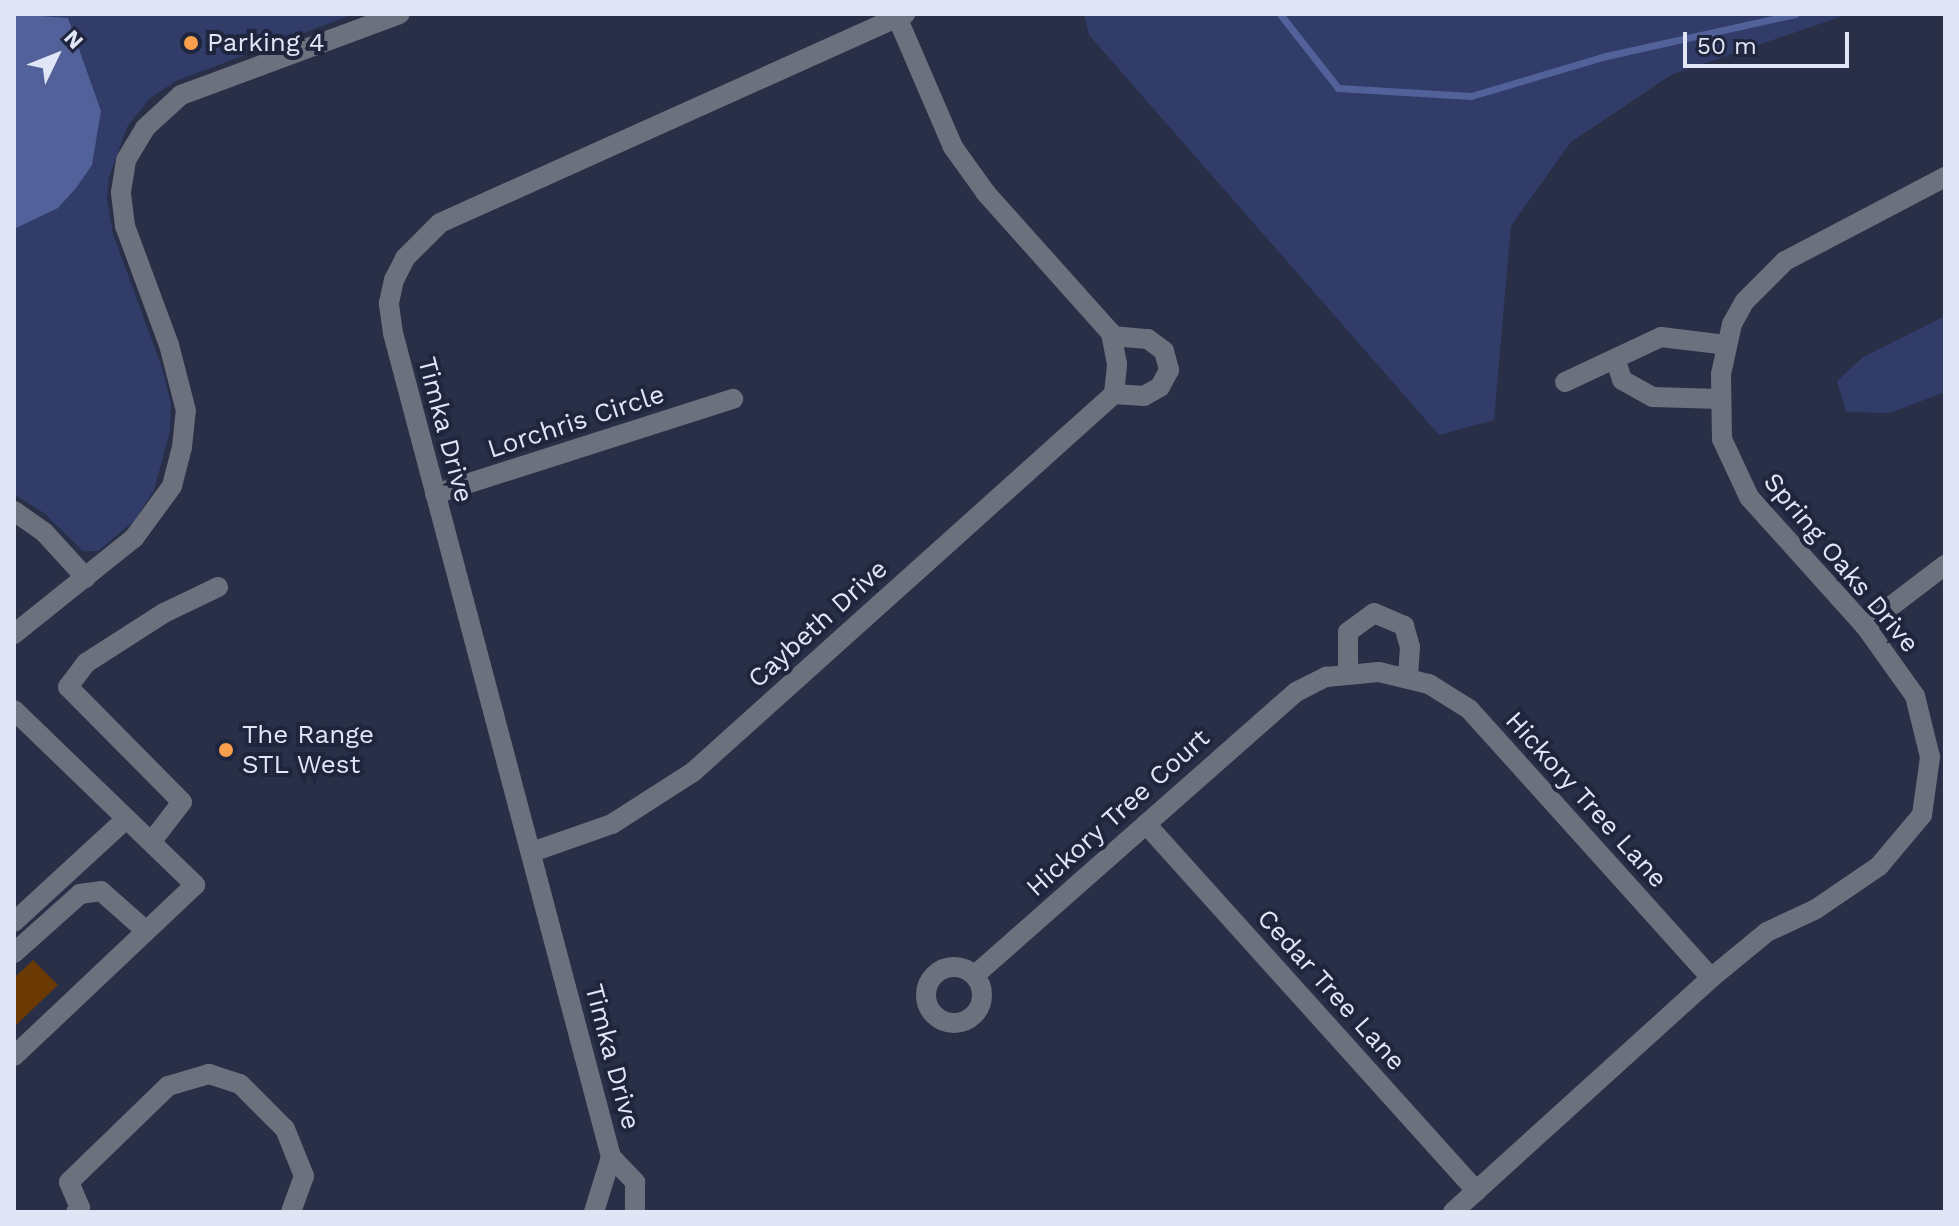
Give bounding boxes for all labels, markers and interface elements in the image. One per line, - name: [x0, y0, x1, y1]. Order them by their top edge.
- north arrow: [16, 16, 96, 96]
- scale bar: [1687, 16, 1853, 66]
- text: N: [59, 25, 89, 54]
- place label: Parking 4: [207, 27, 325, 59]
- text: 50 m: [1697, 32, 1757, 60]
- marker: Parking 4: [182, 34, 200, 52]
- street label: Timka Drive: [411, 354, 479, 506]
- street label: Lorchris Circle: [484, 379, 668, 465]
- street label: Spring Oaks Drive: [1757, 467, 1925, 659]
- street label: Caybeth Drive: [742, 553, 894, 695]
- street label: Hickory Tree Lane: [1498, 705, 1674, 895]
- place label: The Range STL West: [242, 719, 374, 780]
- street label: Hickory Tree Court: [1020, 722, 1216, 904]
- marker: The Range STL West: [217, 741, 235, 759]
- street label: Cedar Tree Lane: [1250, 902, 1412, 1078]
- street label: Timka Drive: [578, 981, 646, 1133]

